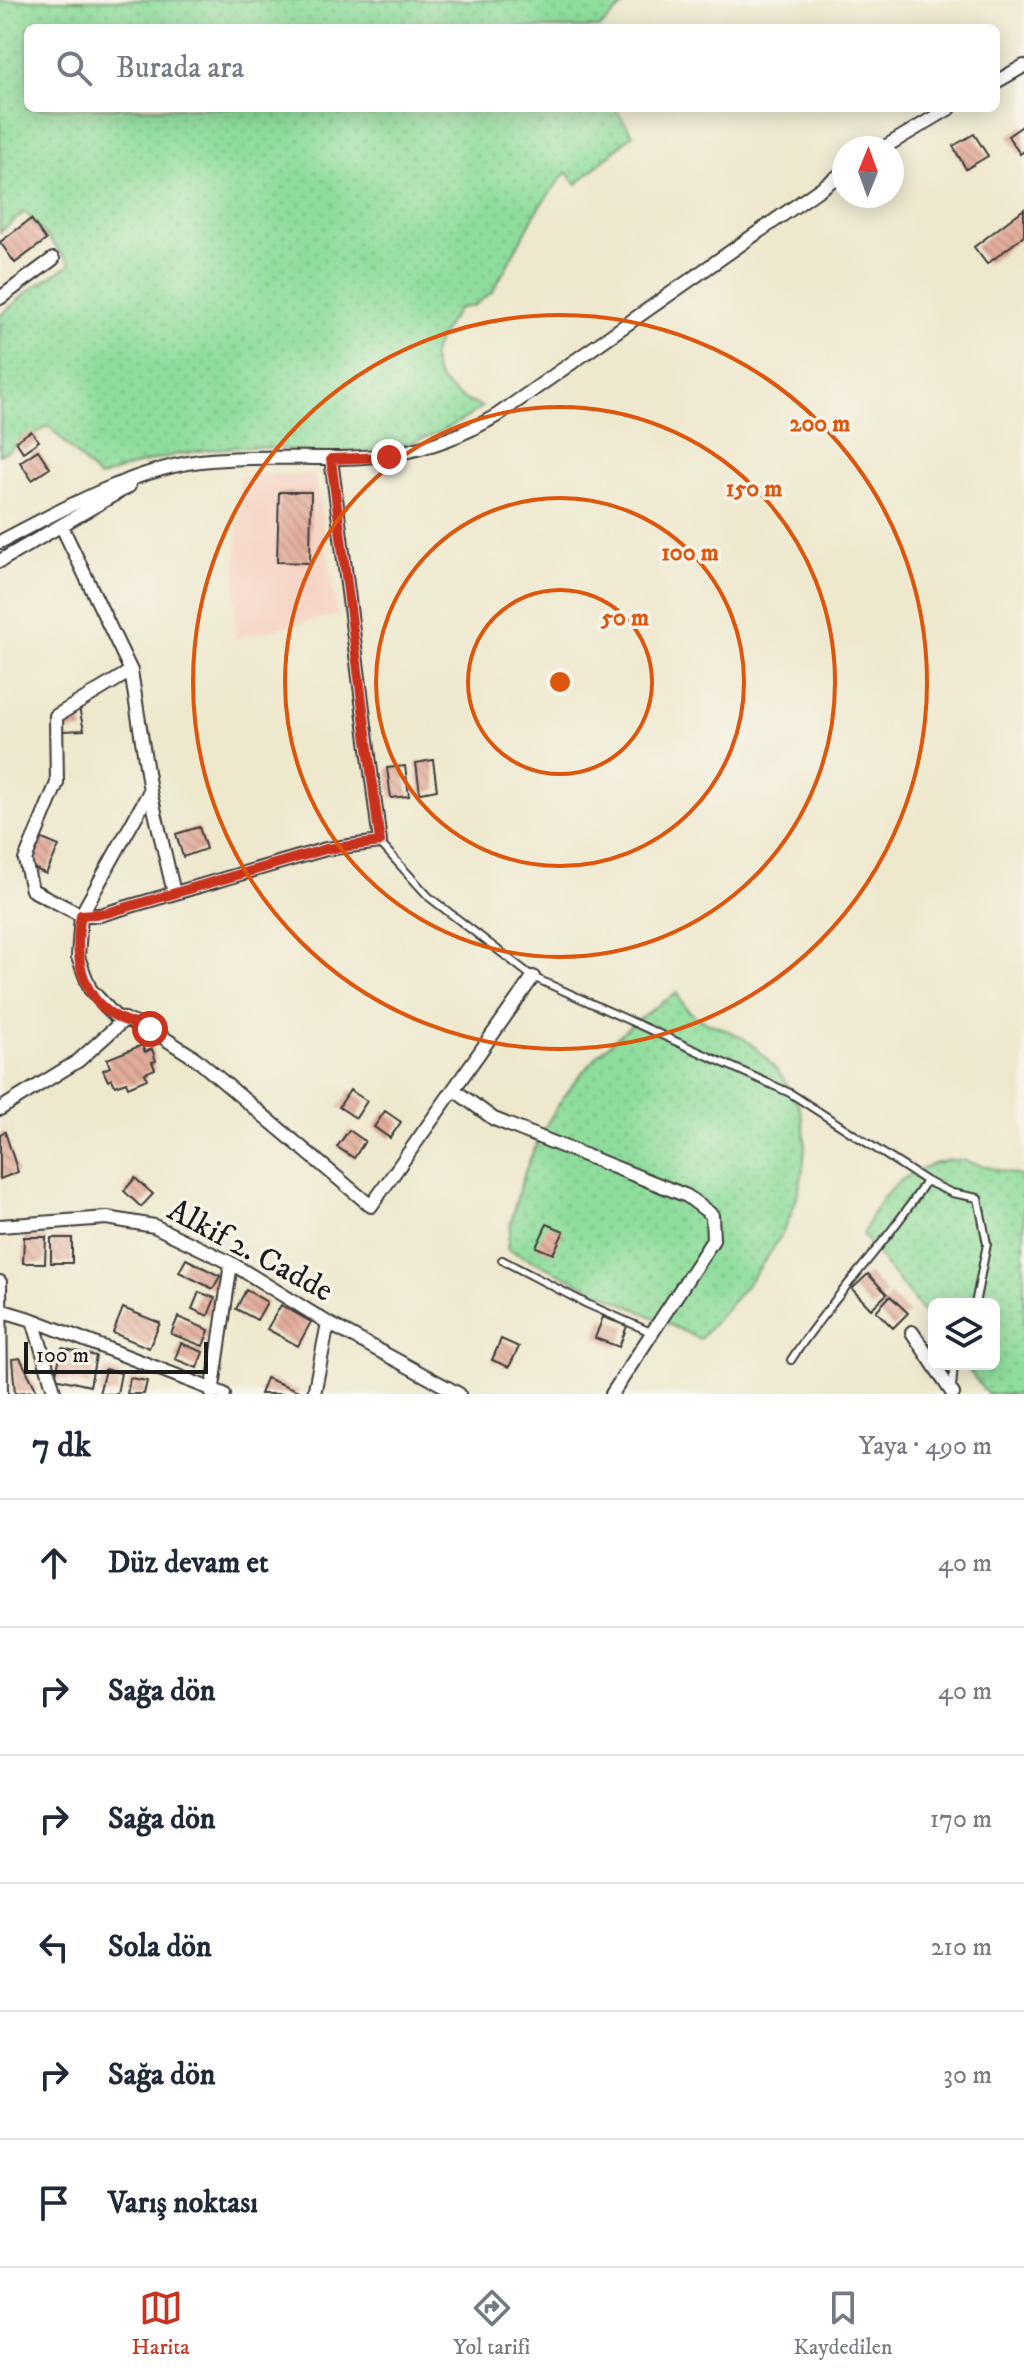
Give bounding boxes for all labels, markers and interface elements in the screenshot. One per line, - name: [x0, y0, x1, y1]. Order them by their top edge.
- search box: [24, 24, 1000, 112]
- icon: search: [52, 46, 96, 90]
- text: Burada ara: [116, 50, 244, 87]
- north arrow: [832, 136, 904, 208]
- text: 200 m: [790, 409, 850, 439]
- route end: [371, 439, 407, 475]
- text: 150 m: [726, 474, 782, 504]
- text: 100 m: [661, 538, 719, 568]
- text: 50 m: [600, 603, 649, 633]
- centre of rings: [546, 668, 574, 696]
- route start: [132, 1011, 168, 1047]
- street label: Alkif 2. Cadde: [160, 1191, 340, 1311]
- map controls: [928, 1298, 1000, 1370]
- button: layers: [928, 1298, 1000, 1370]
- scale bar: [24, 1338, 208, 1374]
- text: 100 m: [36, 1342, 89, 1369]
- text: 7 dk: [32, 1425, 91, 1467]
- text: Yaya · 490 m: [858, 1430, 992, 1463]
- icon: ahead: [32, 1541, 76, 1585]
- text: Düz devam et: [108, 1545, 269, 1582]
- text: 40 m: [938, 1547, 992, 1580]
- icon: right: [32, 1669, 76, 1713]
- text: Sağa dön: [108, 1673, 216, 1710]
- text: 40 m: [938, 1675, 992, 1708]
- icon: right: [32, 1797, 76, 1841]
- text: Sağa dön: [108, 1801, 216, 1838]
- text: 170 m: [930, 1803, 992, 1836]
- icon: left: [32, 1925, 76, 1969]
- text: Sola dön: [108, 1929, 212, 1966]
- text: 210 m: [931, 1931, 992, 1964]
- icon: right: [32, 2053, 76, 2097]
- text: Sağa dön: [108, 2057, 216, 2094]
- text: 30 m: [943, 2059, 992, 2092]
- icon: arrive: [32, 2181, 76, 2225]
- text: Varış noktası: [108, 2185, 258, 2222]
- tab: Harita: [132, 2286, 190, 2361]
- tab: Yol tarifi: [453, 2286, 530, 2361]
- tab: Kaydedilen: [794, 2286, 892, 2361]

